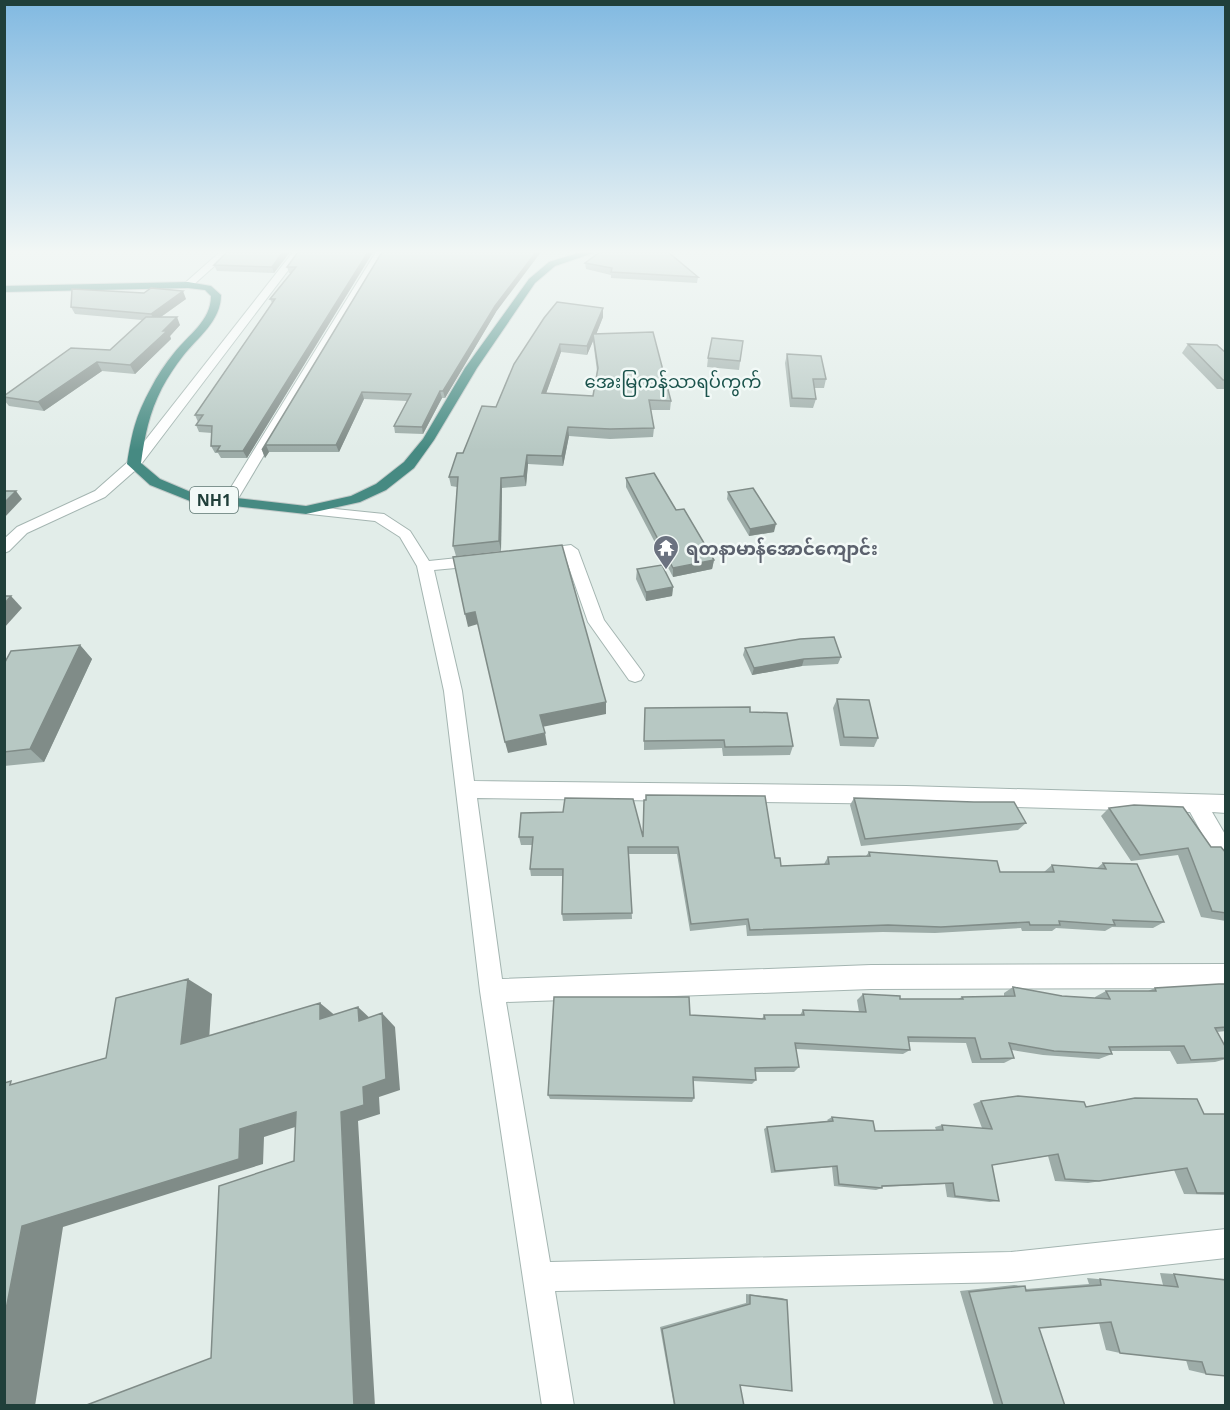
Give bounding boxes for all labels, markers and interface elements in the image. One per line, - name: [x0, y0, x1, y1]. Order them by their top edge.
- district label: အေးမြကန်သာရပ်ကွက်: [585, 369, 761, 397]
- road number: NH1: [190, 487, 238, 513]
- temple icon: ရတနာမာန်အောင်ကျောင်း: [651, 533, 681, 571]
- place label: ရတနာမာန်အောင်ကျောင်း: [686, 536, 878, 564]

